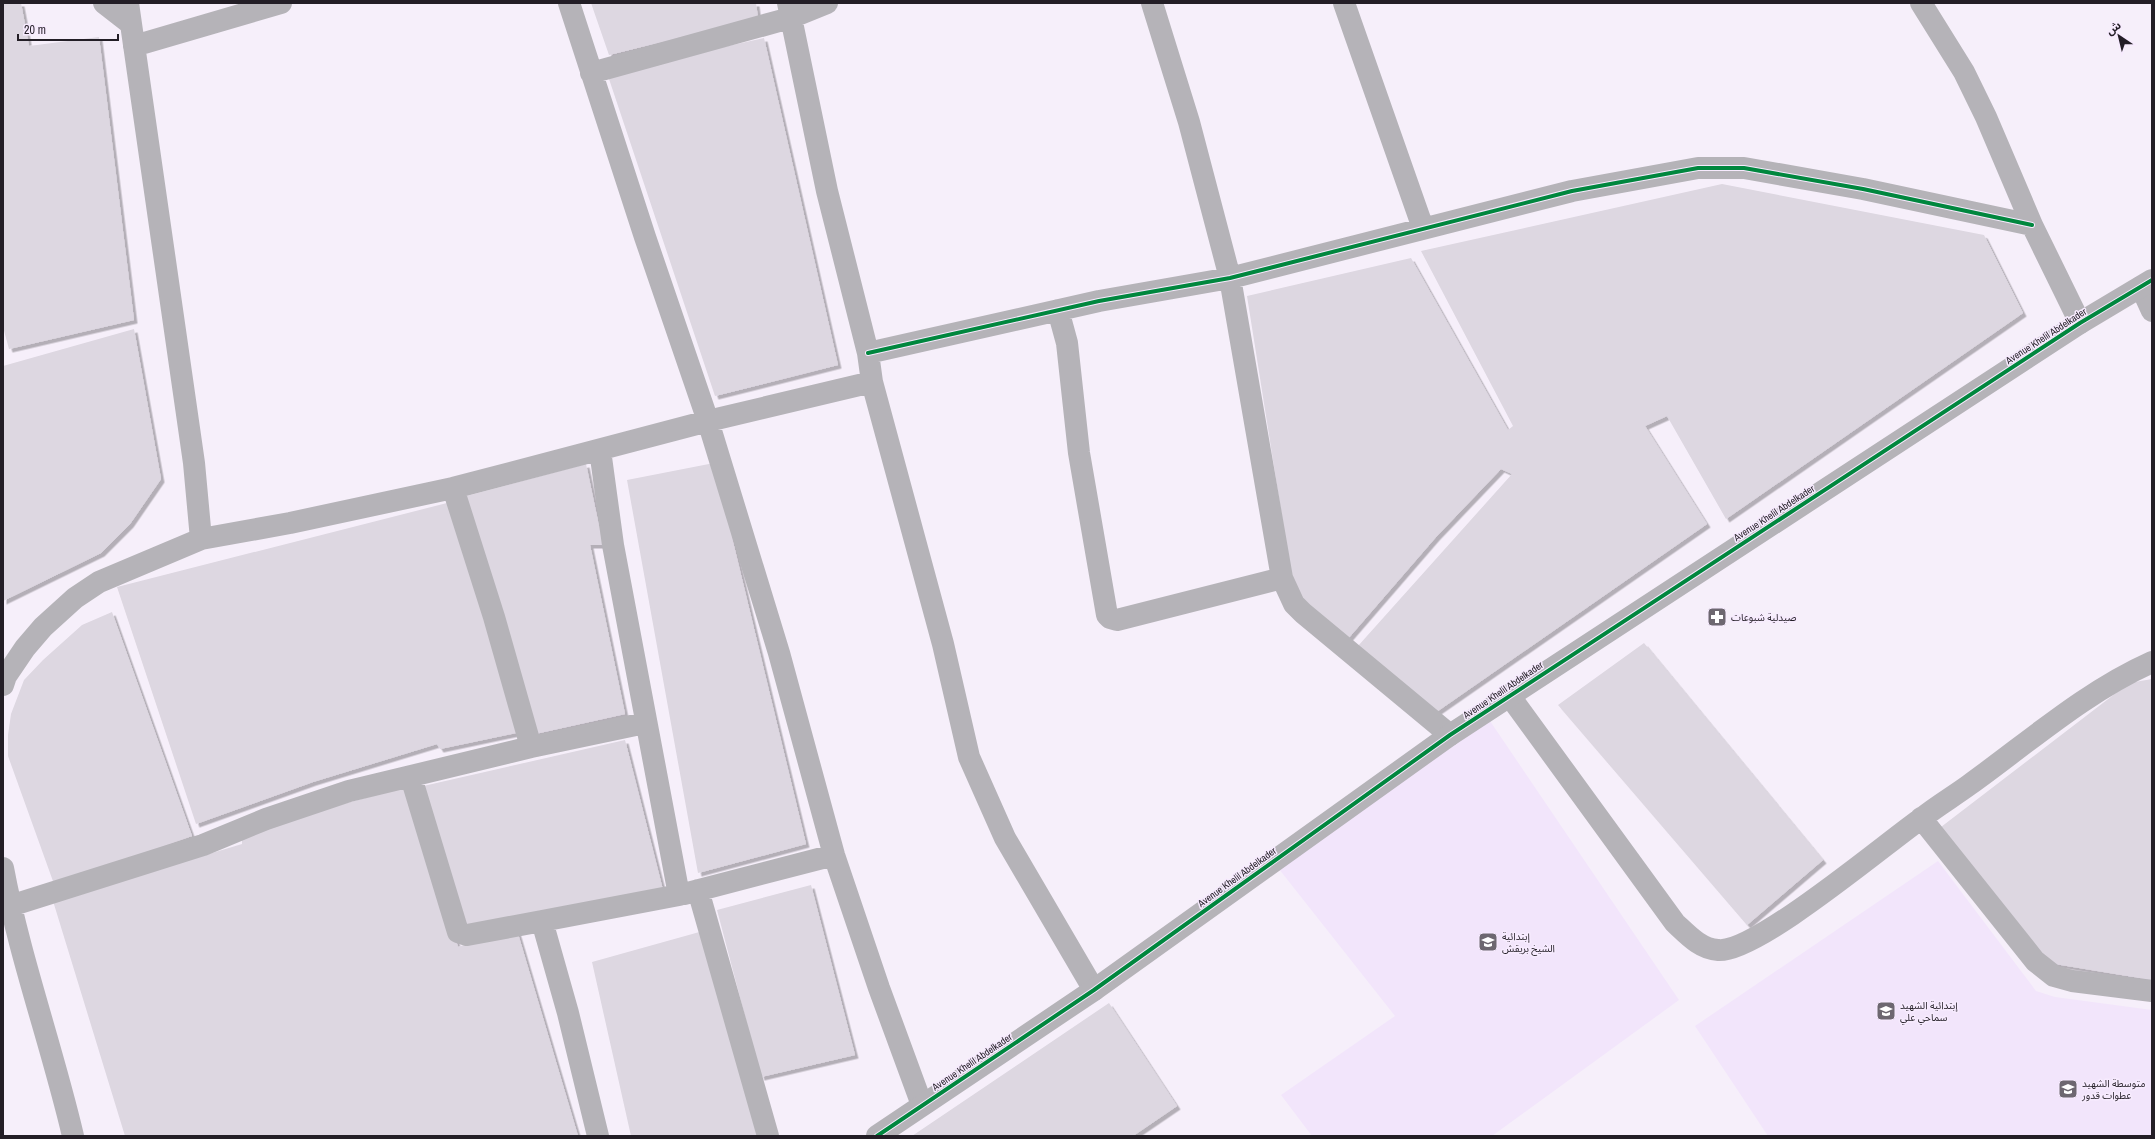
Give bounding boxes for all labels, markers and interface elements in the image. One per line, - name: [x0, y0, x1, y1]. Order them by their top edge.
- scale bar: [18, 16, 118, 42]
- north arrow: [2099, 16, 2139, 56]
- text: ش: [2103, 18, 2123, 38]
- text: 20 m: [24, 22, 46, 38]
- street label: Avenue Khelil Abdelkader: [2002, 305, 2089, 368]
- street label: Avenue Khelil Abdelkader: [1730, 482, 1817, 545]
- pharmacy icon: صيدلية شبوعات: [1706, 606, 1728, 628]
- place label: صيدلية شبوعات: [1731, 611, 1796, 624]
- street label: Avenue Khelil Abdelkader: [1460, 658, 1546, 722]
- street label: Avenue Khelil Abdelkader: [1194, 844, 1279, 910]
- place label: إبتدائية الشيخ بريقش: [1502, 930, 1555, 956]
- school or university icon: إبتدائية الشيخ بريقش: [1477, 931, 1499, 953]
- place label: إبتدائية الشهيد سماحي علي: [1900, 999, 1959, 1025]
- school or university icon: إبتدائية الشهيد سماحي علي: [1875, 1000, 1897, 1022]
- street label: Avenue Khelil Abdelkader: [929, 1030, 1015, 1094]
- place label: متوسطة الشهيد عطوات قدور: [2081, 1077, 2145, 1102]
- school or university icon: متوسطة الشهيد عطوات قدور: [2057, 1078, 2079, 1100]

